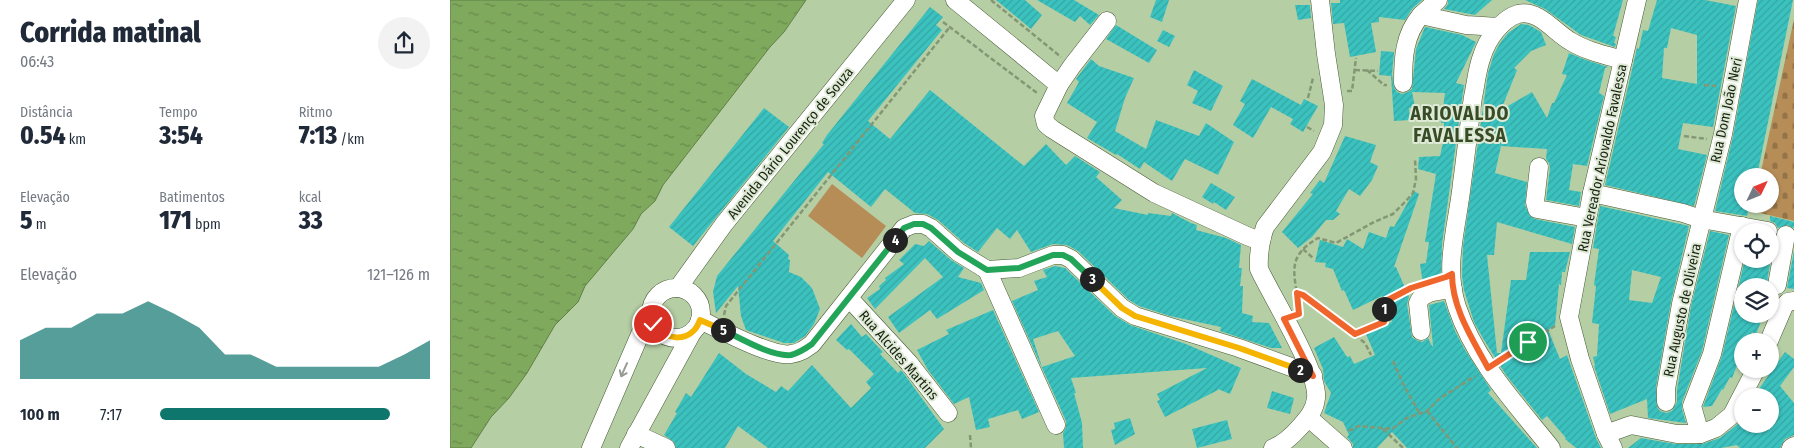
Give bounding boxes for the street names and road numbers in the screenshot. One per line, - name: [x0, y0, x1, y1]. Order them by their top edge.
- street label: Rua Dom João Neri: [1707, 56, 1746, 164]
- street label: Rua Vereador Ariovaldo Favalessa: [1574, 63, 1631, 253]
- street label: Avenida Dário Lourenço de Souza: [724, 64, 857, 223]
- street label: Rua Augusto de Oliveira: [1660, 242, 1705, 378]
- street label: Rua Alcides Martins: [855, 307, 942, 403]

